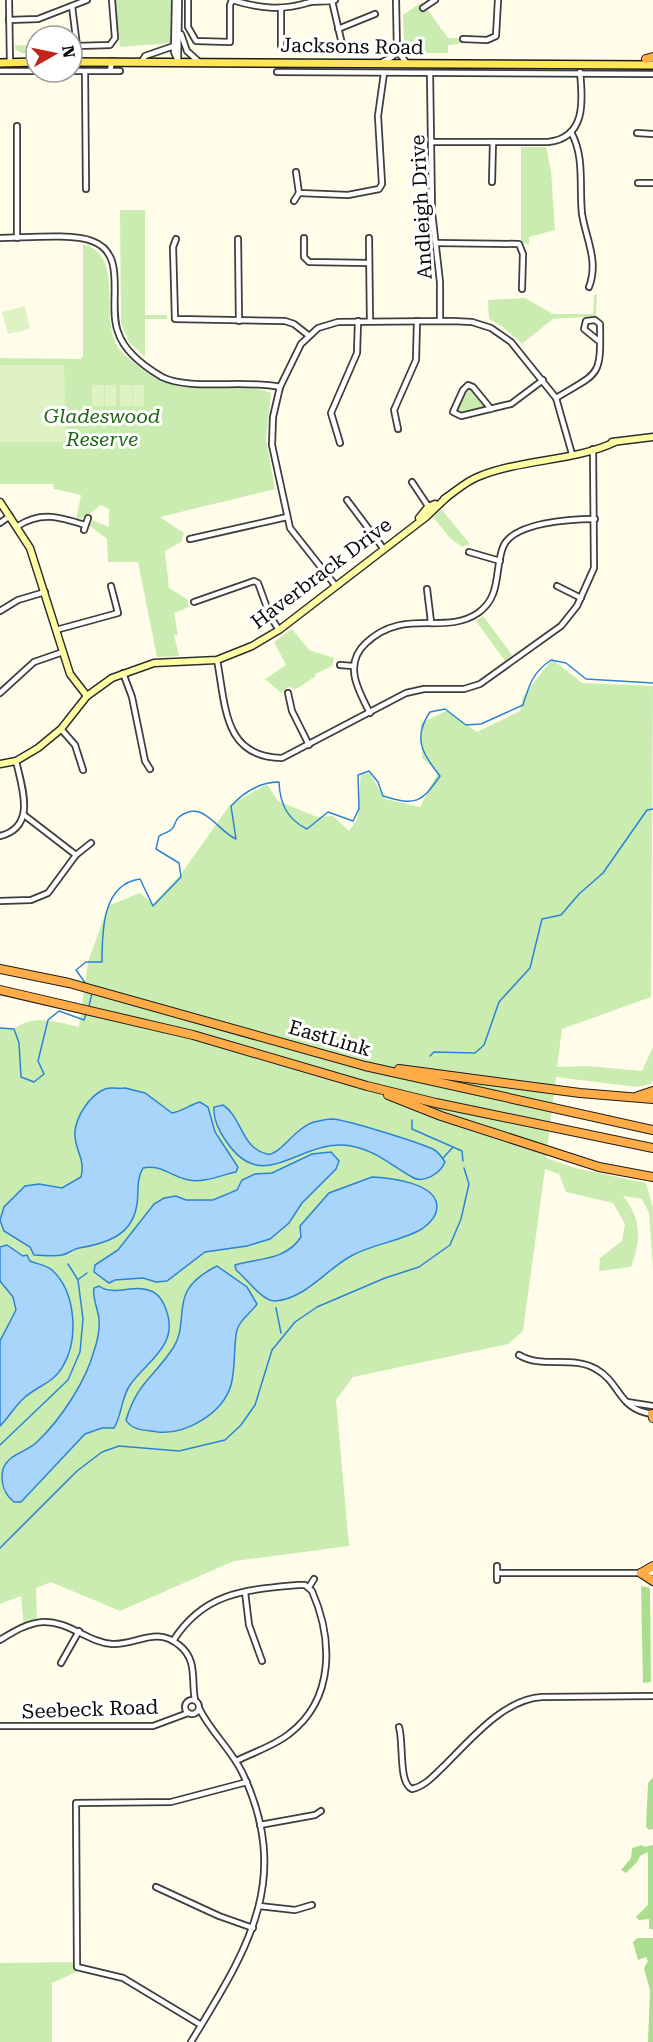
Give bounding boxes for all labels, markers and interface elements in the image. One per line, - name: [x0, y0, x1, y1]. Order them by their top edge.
- north arrow: [24, 24, 84, 84]
- street label: Jacksons Road: [280, 33, 424, 59]
- text: N: [58, 44, 79, 59]
- street label: Andleigh Drive: [405, 134, 437, 280]
- park label: Gladeswood Reserve: [44, 404, 160, 451]
- street label: Haverbrack Drive: [246, 512, 396, 634]
- street label: EastLink: [286, 1015, 374, 1061]
- street label: Seebeck Road: [21, 1695, 159, 1723]

